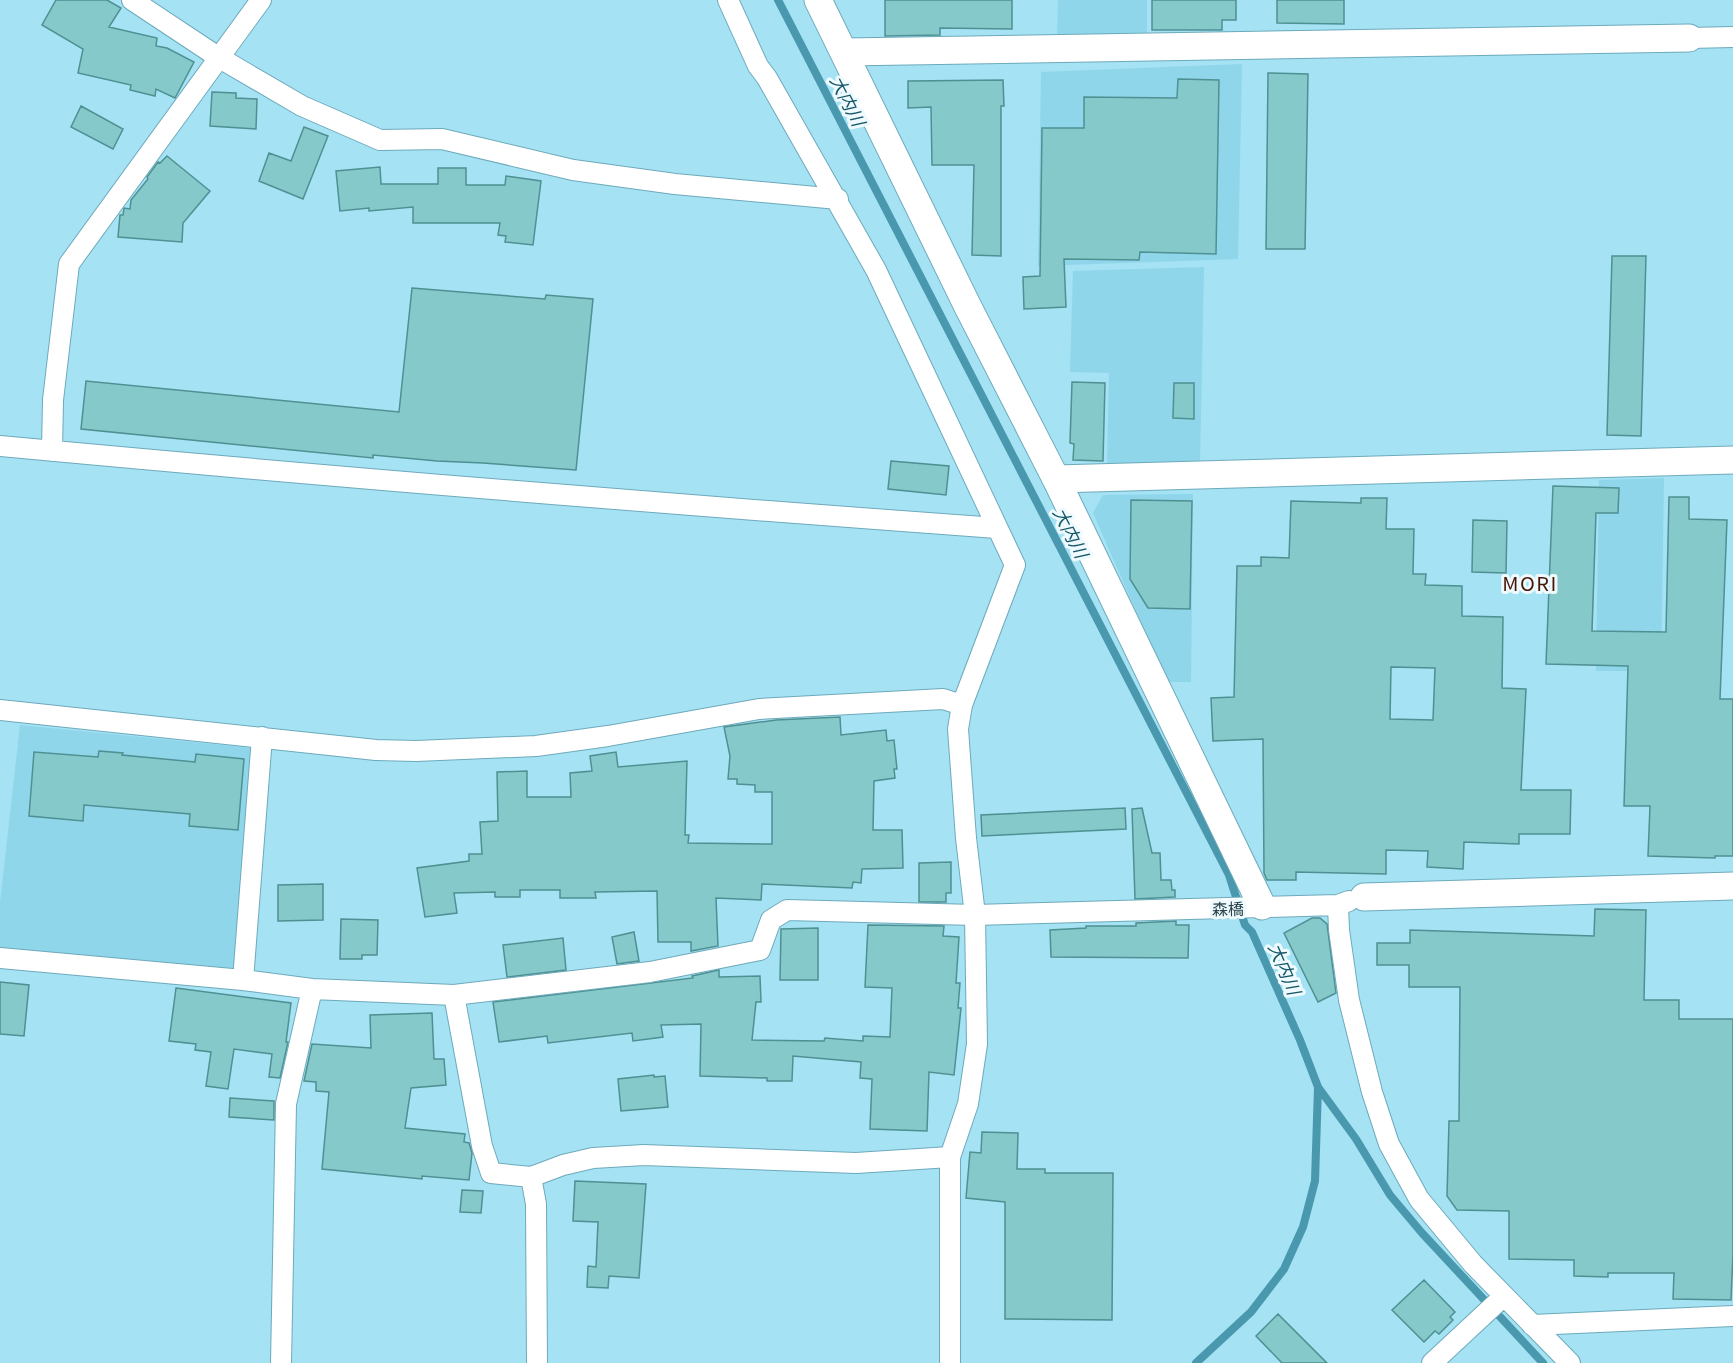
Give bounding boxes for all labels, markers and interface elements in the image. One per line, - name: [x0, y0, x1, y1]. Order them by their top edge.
- water label: 大内川: [825, 70, 874, 132]
- water label: 大内川: [1048, 502, 1097, 564]
- district label: MORI: [1502, 568, 1558, 597]
- street label: 森橋: [1212, 896, 1244, 920]
- water label: 大内川: [1263, 938, 1309, 1000]

